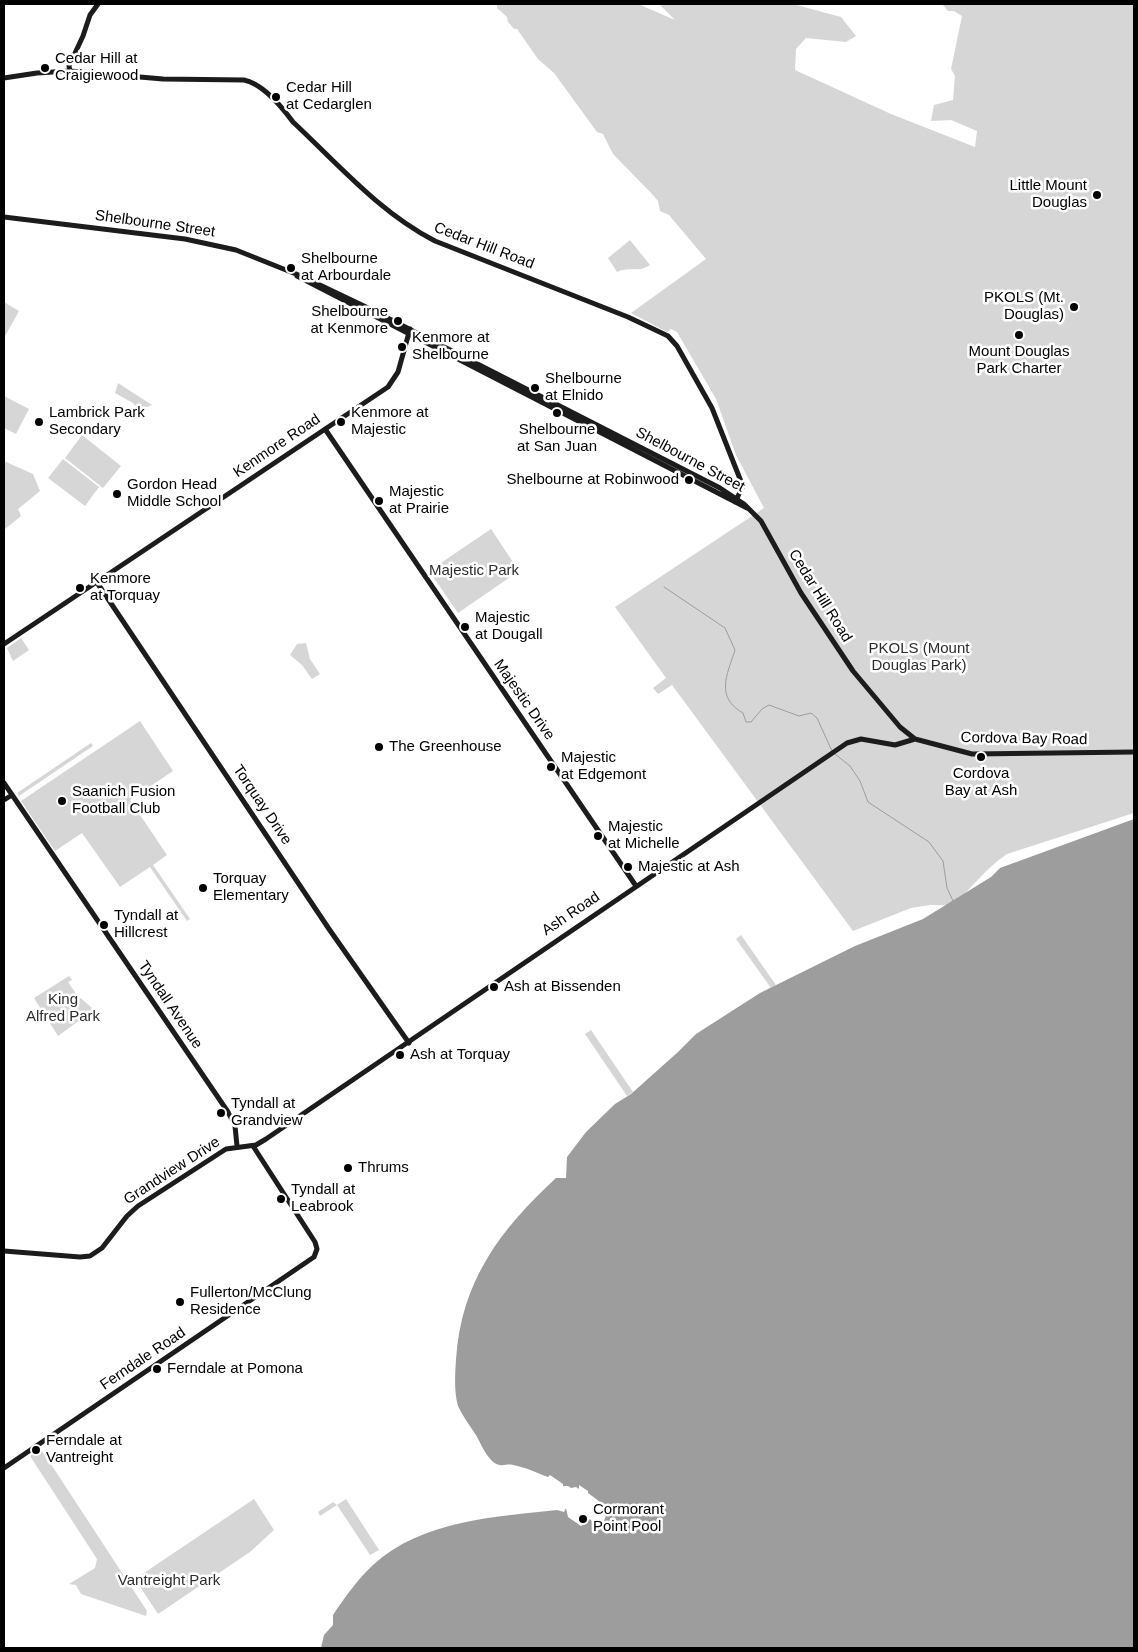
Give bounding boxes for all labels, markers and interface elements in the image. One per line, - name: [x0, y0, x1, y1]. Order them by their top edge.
- place label: Cedar Hill at Craigiewood: [55, 50, 138, 85]
- marker: Cedar Hill at Craigiewood: [39, 62, 51, 74]
- place label: Cedar Hill at Cedarglen: [286, 79, 372, 114]
- marker: Cedar Hill at Cedarglen: [270, 91, 282, 103]
- place label: Little Mount Douglas: [1009, 177, 1087, 212]
- marker: Little Mount Douglas: [1091, 189, 1103, 201]
- street label: Shelbourne Street: [94, 207, 216, 241]
- street label: Cedar Hill Road: [431, 219, 537, 273]
- place label: Shelbourne at Arbourdale: [301, 250, 391, 285]
- marker: Shelbourne at Arbourdale: [285, 262, 297, 274]
- place label: PKOLS (Mt. Douglas): [984, 289, 1064, 324]
- marker: PKOLS (Mt. Douglas): [1068, 301, 1080, 313]
- place label: Shelbourne at Kenmore: [310, 303, 388, 338]
- marker: Shelbourne at Kenmore: [392, 315, 404, 327]
- place label: Kenmore at Shelbourne: [412, 329, 490, 364]
- marker: Mount Douglas Park Charter: [1013, 329, 1025, 341]
- marker: Kenmore at Shelbourne: [396, 341, 408, 353]
- place label: Mount Douglas Park Charter: [969, 343, 1069, 378]
- place label: Shelbourne at Elnido: [545, 370, 622, 405]
- marker: Shelbourne at Elnido: [529, 382, 541, 394]
- place label: Lambrick Park Secondary: [49, 404, 145, 439]
- place label: Kenmore at Majestic: [351, 404, 429, 439]
- marker: Shelbourne at San Juan: [551, 407, 563, 419]
- street label: Kenmore Road: [230, 410, 324, 482]
- marker: Lambrick Park Secondary: [33, 416, 45, 428]
- marker: Kenmore at Majestic: [335, 416, 347, 428]
- place label: Shelbourne at San Juan: [517, 421, 597, 456]
- street label: Shelbourne Street: [632, 424, 748, 496]
- place label: Shelbourne at Robinwood: [506, 471, 679, 489]
- marker: Shelbourne at Robinwood: [683, 474, 695, 486]
- place label: Gordon Head Middle School: [127, 476, 221, 511]
- place label: Majestic at Prairie: [389, 483, 449, 518]
- marker: Gordon Head Middle School: [111, 488, 123, 500]
- marker: Majestic at Prairie: [373, 495, 385, 507]
- street label: Cedar Hill Road: [784, 546, 856, 646]
- park label: Majestic Park: [429, 562, 519, 580]
- place label: Kenmore at Torquay: [90, 570, 160, 605]
- marker: Kenmore at Torquay: [74, 582, 86, 594]
- place label: Majestic at Dougall: [475, 609, 543, 644]
- marker: Majestic at Dougall: [459, 621, 471, 633]
- park label: PKOLS (Mount Douglas Park): [869, 640, 969, 675]
- street label: Majestic Drive: [490, 656, 558, 744]
- street label: Cordova Bay Road: [960, 729, 1088, 749]
- place label: The Greenhouse: [389, 738, 502, 756]
- marker: The Greenhouse: [373, 741, 385, 753]
- place label: Majestic at Edgemont: [561, 749, 646, 784]
- marker: Cordova Bay at Ash: [975, 751, 987, 763]
- marker: Majestic at Edgemont: [545, 761, 557, 773]
- street label: Torquay Drive: [229, 762, 295, 848]
- place label: Cordova Bay at Ash: [945, 765, 1017, 800]
- place label: Saanich Fusion Football Club: [72, 783, 175, 818]
- marker: Saanich Fusion Football Club: [56, 795, 68, 807]
- place label: Majestic at Michelle: [608, 818, 680, 853]
- marker: Majestic at Michelle: [592, 830, 604, 842]
- place label: Majestic at Ash: [638, 858, 740, 876]
- marker: Majestic at Ash: [622, 861, 634, 873]
- place label: Torquay Elementary: [213, 870, 289, 905]
- marker: Torquay Elementary: [197, 882, 209, 894]
- street label: Ash Road: [539, 888, 603, 940]
- place label: Tyndall at Hillcrest: [114, 907, 178, 942]
- marker: Tyndall at Hillcrest: [98, 919, 110, 931]
- street label: Tyndall Avenue: [134, 958, 206, 1052]
- place label: Ash at Bissenden: [504, 978, 621, 996]
- marker: Ash at Bissenden: [488, 981, 500, 993]
- park label: King Alfred Park: [26, 991, 100, 1026]
- place label: Ash at Torquay: [410, 1046, 510, 1064]
- marker: Ash at Torquay: [394, 1049, 406, 1061]
- place label: Tyndall at Grandview: [231, 1095, 303, 1130]
- marker: Tyndall at Grandview: [215, 1107, 227, 1119]
- street label: Grandview Drive: [121, 1133, 223, 1209]
- place label: Thrums: [358, 1159, 409, 1177]
- marker: Thrums: [342, 1162, 354, 1174]
- place label: Tyndall at Leabrook: [291, 1181, 355, 1216]
- marker: Tyndall at Leabrook: [275, 1193, 287, 1205]
- place label: Fullerton/McClung Residence: [190, 1284, 312, 1319]
- marker: Fullerton/McClung Residence: [174, 1296, 186, 1308]
- street label: Ferndale Road: [97, 1324, 189, 1394]
- place label: Ferndale at Pomona: [167, 1360, 303, 1378]
- marker: Ferndale at Pomona: [151, 1363, 163, 1375]
- place label: Ferndale at Vantreight: [46, 1432, 122, 1467]
- marker: Ferndale at Vantreight: [30, 1444, 42, 1456]
- place label: Cormorant Point Pool: [593, 1501, 664, 1536]
- marker: Cormorant Point Pool: [577, 1513, 589, 1525]
- park label: Vantreight Park: [118, 1572, 220, 1590]

